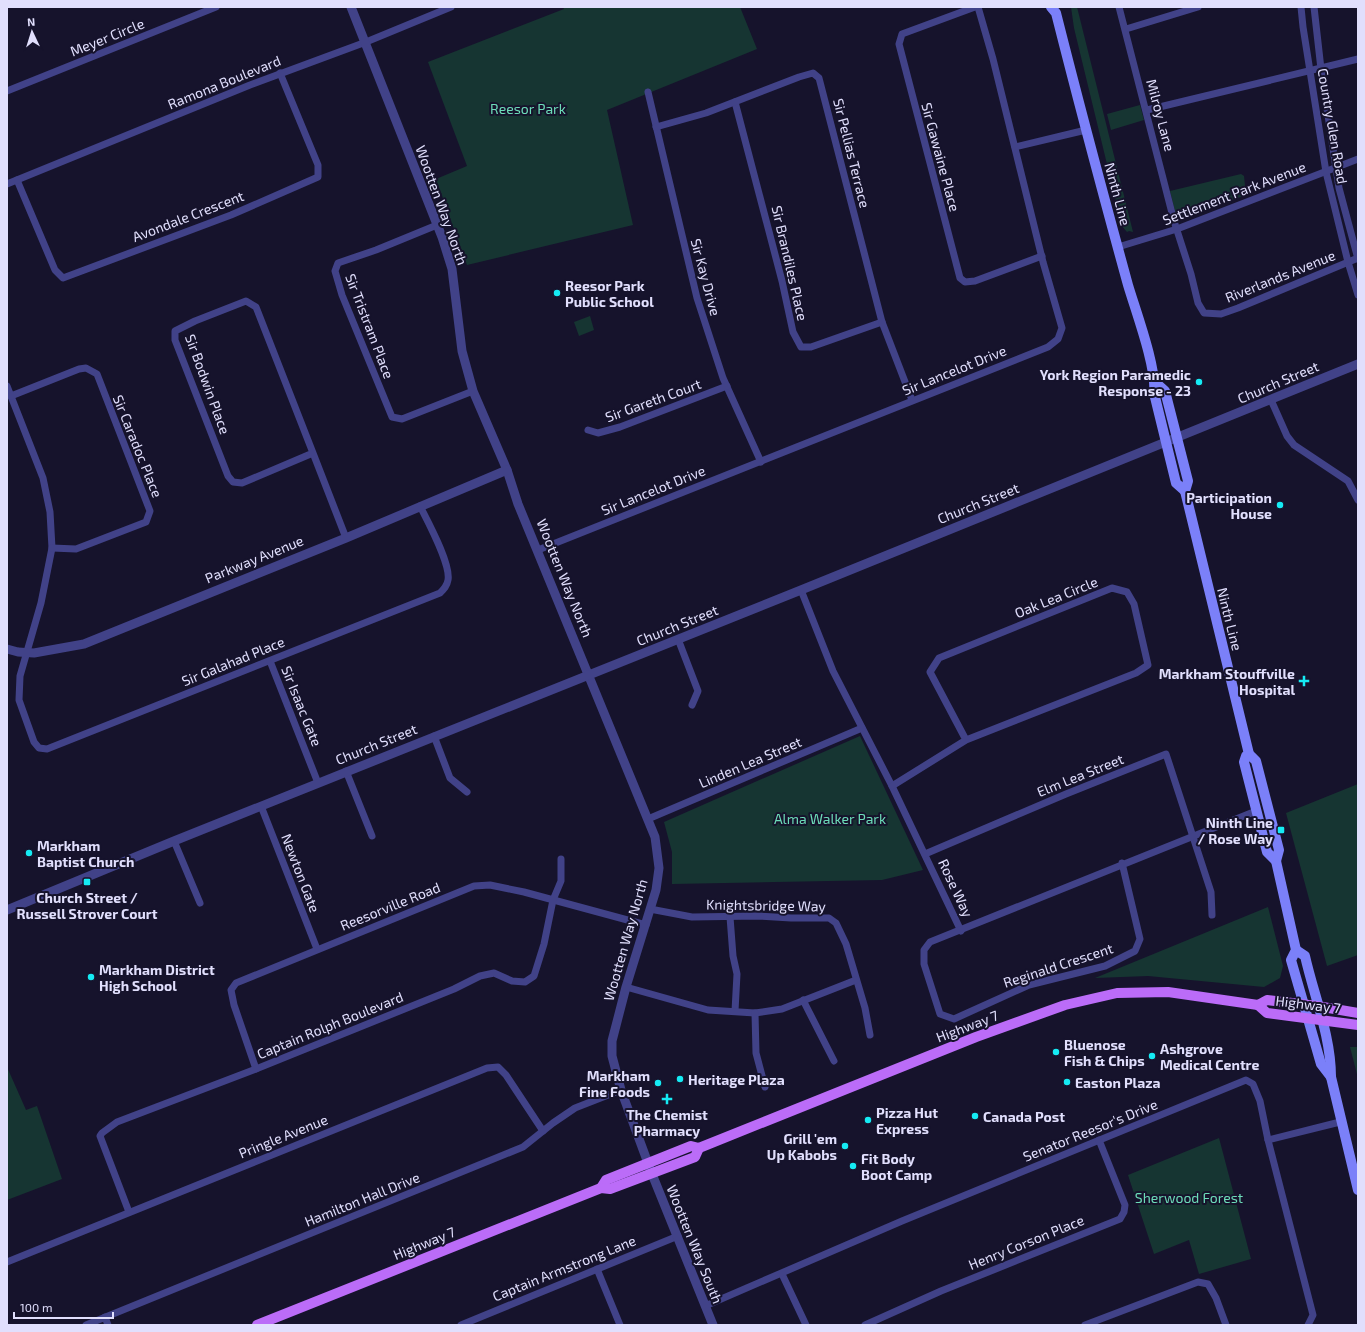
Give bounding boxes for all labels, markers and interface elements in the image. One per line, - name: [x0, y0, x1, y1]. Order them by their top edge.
- north arrow: [12, 12, 52, 52]
- street label: Meyer Circle: [67, 14, 147, 60]
- text: N: [27, 15, 36, 28]
- street label: Ramona Boulevard: [165, 52, 283, 112]
- street label: Country Glen Road: [1314, 67, 1352, 185]
- street label: Milroy Lane: [1143, 77, 1179, 153]
- street label: Sir Pellias Terrace: [830, 97, 874, 209]
- park label: Reesor Park: [490, 100, 566, 117]
- street label: Sir Gawaine Place: [918, 101, 964, 213]
- street label: Wootten Way North: [412, 143, 472, 267]
- street label: Settlement Park Avenue: [1160, 158, 1308, 228]
- street label: Ninth Line: [1101, 161, 1135, 227]
- street label: Avondale Crescent: [130, 187, 246, 245]
- street label: Sir Brandiles Place: [768, 204, 812, 322]
- street label: Sir Kay Drive: [688, 237, 724, 317]
- street label: Riverlands Avenue: [1222, 246, 1338, 306]
- street label: Sir Tristram Place: [342, 271, 398, 381]
- place label: Reesor Park Public School: [565, 277, 654, 310]
- marker: Reesor Park Public School: [552, 288, 562, 298]
- street label: Sir Bodwin Place: [182, 332, 234, 436]
- street label: Sir Lancelot Drive: [899, 341, 1009, 399]
- street label: Church Street: [1235, 357, 1321, 407]
- place label: York Region Paramedic Response - 23: [1040, 366, 1191, 399]
- street label: Sir Gareth Court: [603, 375, 703, 425]
- marker: York Region Paramedic Response - 23: [1194, 377, 1204, 387]
- street label: Sir Caradoc Place: [110, 392, 166, 500]
- street label: Sir Lancelot Drive: [598, 461, 708, 519]
- street label: Church Street: [935, 479, 1021, 527]
- place label: Participation House: [1186, 489, 1272, 522]
- marker: Participation House: [1275, 500, 1285, 510]
- street label: Wootten Way North: [534, 516, 596, 640]
- street label: Parkway Avenue: [202, 532, 306, 586]
- street label: Oak Lea Circle: [1012, 573, 1100, 621]
- street label: Ninth Line: [1214, 586, 1246, 652]
- street label: Church Street: [634, 601, 720, 649]
- street label: Sir Galahad Place: [179, 633, 287, 689]
- street label: Sir Isaac Gate: [278, 663, 326, 749]
- place label: Markham Stouffville Hospital: [1159, 665, 1295, 698]
- marker: Markham Stouffville Hospital: [1298, 675, 1310, 687]
- street label: Church Street: [333, 720, 419, 768]
- street label: Linden Lea Street: [696, 733, 804, 791]
- street label: Elm Lea Street: [1034, 750, 1126, 800]
- park label: Alma Walker Park: [774, 810, 886, 827]
- place label: Ninth Line / Rose Way: [1197, 814, 1273, 847]
- marker: Ninth Line / Rose Way: [1276, 825, 1286, 835]
- street label: Newton Gate: [278, 831, 324, 915]
- place label: Markham Baptist Church: [37, 837, 134, 870]
- marker: Markham Baptist Church: [24, 848, 34, 858]
- street label: Rose Way: [935, 856, 977, 920]
- marker: Church Street / Russell Strover Court: [82, 877, 92, 887]
- street label: Wootten Way North: [599, 877, 651, 1003]
- street label: Reesorville Road: [337, 878, 443, 934]
- place label: Church Street / Russell Strover Court: [17, 889, 158, 922]
- street label: Knightsbridge Way: [706, 895, 827, 915]
- street label: Reginald Crescent: [1001, 939, 1115, 991]
- place label: Markham District High School: [99, 961, 215, 994]
- marker: Markham District High School: [86, 972, 96, 982]
- street label: Captain Rolph Boulevard: [254, 988, 406, 1062]
- street label: Highway 7: [1275, 992, 1341, 1016]
- street label: Highway 7: [933, 1006, 1001, 1046]
- place label: Bluenose Fish & Chips: [1064, 1036, 1145, 1069]
- place label: Ashgrove Medical Centre: [1160, 1040, 1259, 1073]
- marker: Bluenose Fish & Chips: [1051, 1047, 1061, 1057]
- marker: Ashgrove Medical Centre: [1147, 1051, 1157, 1061]
- place label: Markham Fine Foods: [579, 1067, 650, 1100]
- place label: Heritage Plaza: [688, 1071, 785, 1088]
- marker: Heritage Plaza: [675, 1074, 685, 1084]
- place label: Easton Plaza: [1075, 1074, 1161, 1091]
- marker: Easton Plaza: [1062, 1077, 1072, 1087]
- marker: Markham Fine Foods: [653, 1078, 663, 1088]
- marker: The Chemist Pharmacy: [662, 1094, 672, 1104]
- street label: Senator Reesor's Drive: [1020, 1095, 1160, 1165]
- place label: Pizza Hut Express: [876, 1104, 938, 1137]
- place label: The Chemist Pharmacy: [626, 1106, 708, 1139]
- place label: Canada Post: [983, 1108, 1065, 1125]
- street label: Pringle Avenue: [236, 1110, 330, 1162]
- marker: Canada Post: [970, 1111, 980, 1121]
- marker: Pizza Hut Express: [863, 1115, 873, 1125]
- place label: Grill 'em Up Kabobs: [767, 1130, 837, 1163]
- marker: Grill 'em Up Kabobs: [840, 1141, 850, 1151]
- place label: Fit Body Boot Camp: [861, 1150, 932, 1183]
- marker: Fit Body Boot Camp: [848, 1161, 858, 1171]
- street label: Hamilton Hall Drive: [302, 1168, 422, 1230]
- street label: Wootten Way South: [663, 1182, 727, 1306]
- park label: Sherwood Forest: [1135, 1189, 1243, 1206]
- street label: Henry Corson Place: [966, 1211, 1086, 1273]
- street label: Highway 7: [391, 1223, 457, 1263]
- street label: Captain Armstrong Lane: [490, 1231, 638, 1305]
- scale bar: [14, 1294, 113, 1320]
- text: 100 m: [20, 1300, 52, 1314]

